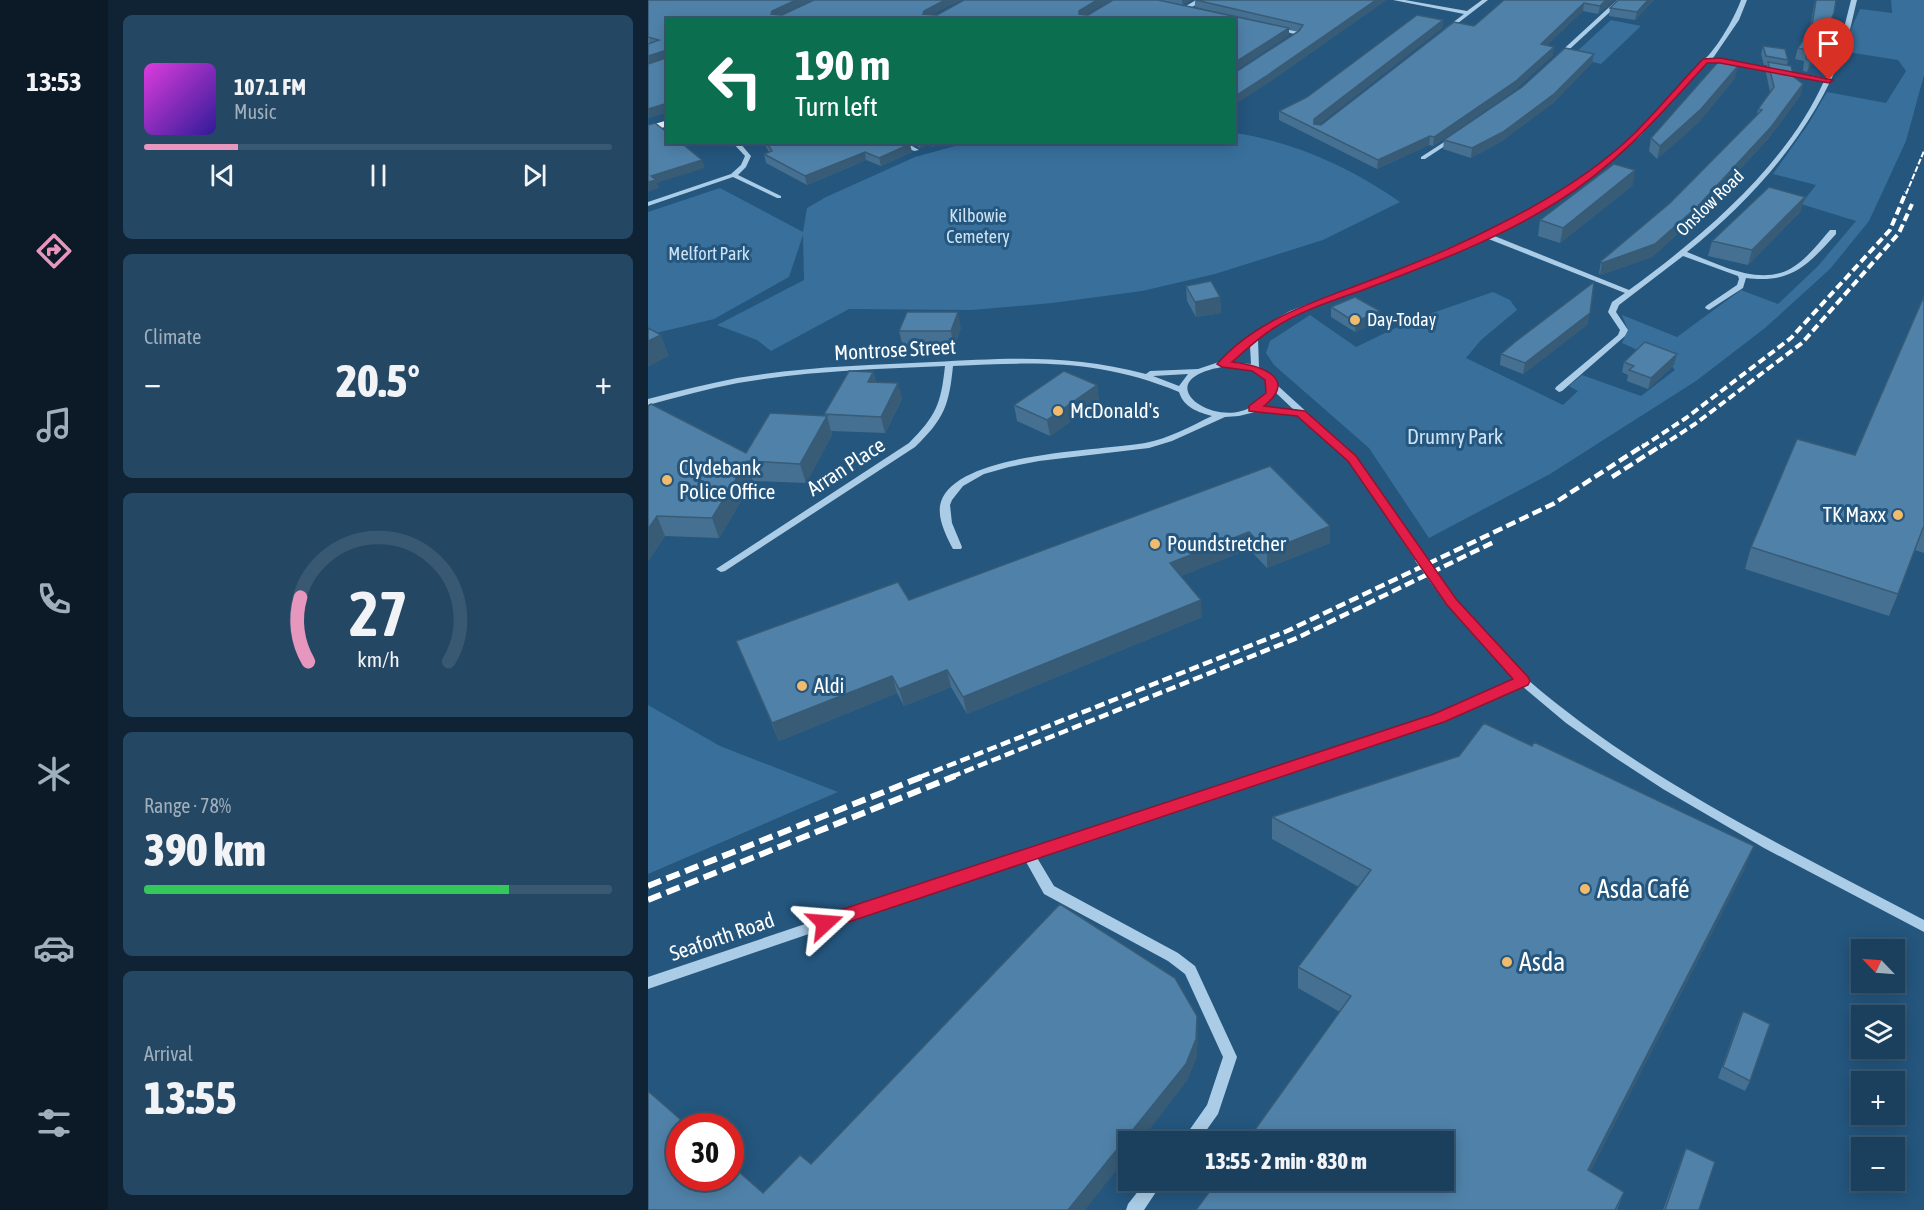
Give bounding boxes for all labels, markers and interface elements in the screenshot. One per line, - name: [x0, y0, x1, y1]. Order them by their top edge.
- pin: [1803, 18, 1854, 80]
- icon: arrive: [1812, 27, 1845, 60]
- text: 190 m: [795, 41, 890, 89]
- icon: left: [696, 42, 774, 120]
- text: 13:53: [26, 66, 82, 97]
- text: 107.1 FM: [234, 74, 306, 100]
- text: Turn left: [795, 91, 878, 122]
- text: Music: [234, 100, 276, 123]
- icon: previous: [206, 159, 239, 192]
- icon: pause: [362, 159, 395, 192]
- icon: next: [518, 159, 551, 192]
- street label: Onslow Road: [1671, 165, 1748, 240]
- park label: Kilbowie Cemetery: [946, 205, 1010, 247]
- icon: directions: [33, 230, 75, 272]
- park label: Melfort Park: [668, 243, 750, 264]
- place label: Day-Today: [1367, 309, 1436, 330]
- marker: Day-Today: [1348, 313, 1362, 327]
- text: Climate: [144, 325, 201, 348]
- street label: Montrose Street: [833, 334, 957, 364]
- text: 20.5°: [336, 355, 420, 407]
- text: −: [144, 363, 161, 401]
- text: +: [595, 363, 612, 401]
- place label: McDonald's: [1070, 398, 1160, 422]
- icon: music: [33, 404, 75, 446]
- marker: McDonald's: [1051, 404, 1065, 418]
- park label: Drumry Park: [1407, 424, 1503, 448]
- street label: Arran Place: [802, 432, 889, 500]
- place label: Clydebank Police Office: [679, 455, 775, 503]
- marker: Clydebank Police Office: [660, 473, 674, 487]
- place label: TK Maxx: [1823, 502, 1887, 526]
- marker: TK Maxx: [1891, 508, 1905, 522]
- place label: Poundstretcher: [1167, 531, 1287, 555]
- marker: Poundstretcher: [1148, 537, 1162, 551]
- icon: phone: [33, 578, 75, 620]
- text: 27: [349, 578, 407, 649]
- text: km/h: [357, 647, 399, 672]
- place label: Aldi: [814, 673, 844, 697]
- marker: Aldi: [795, 679, 809, 693]
- icon: climate: [33, 753, 75, 795]
- text: Range · 78%: [144, 794, 231, 817]
- text: 390 km: [144, 824, 266, 876]
- place label: Asda Café: [1597, 874, 1690, 904]
- marker: Asda Café: [1578, 882, 1592, 896]
- position arrow: [793, 891, 857, 955]
- street label: Seaforth Road: [666, 907, 777, 965]
- icon: car: [33, 927, 75, 969]
- north arrow: [1851, 939, 1905, 993]
- map controls: [1851, 939, 1905, 1191]
- place label: Asda: [1519, 947, 1565, 977]
- marker: Asda: [1500, 955, 1514, 969]
- button: layers: [1851, 1005, 1905, 1059]
- text: Arrival: [144, 1042, 193, 1065]
- button: +: [1851, 1071, 1905, 1125]
- text: 13:55: [144, 1072, 237, 1124]
- icon: filters: [33, 1102, 75, 1144]
- speed limit sign: 30: [666, 1113, 744, 1191]
- button: −: [1851, 1137, 1905, 1191]
- text: 13:55 · 2 min · 830 m: [1205, 1148, 1367, 1174]

